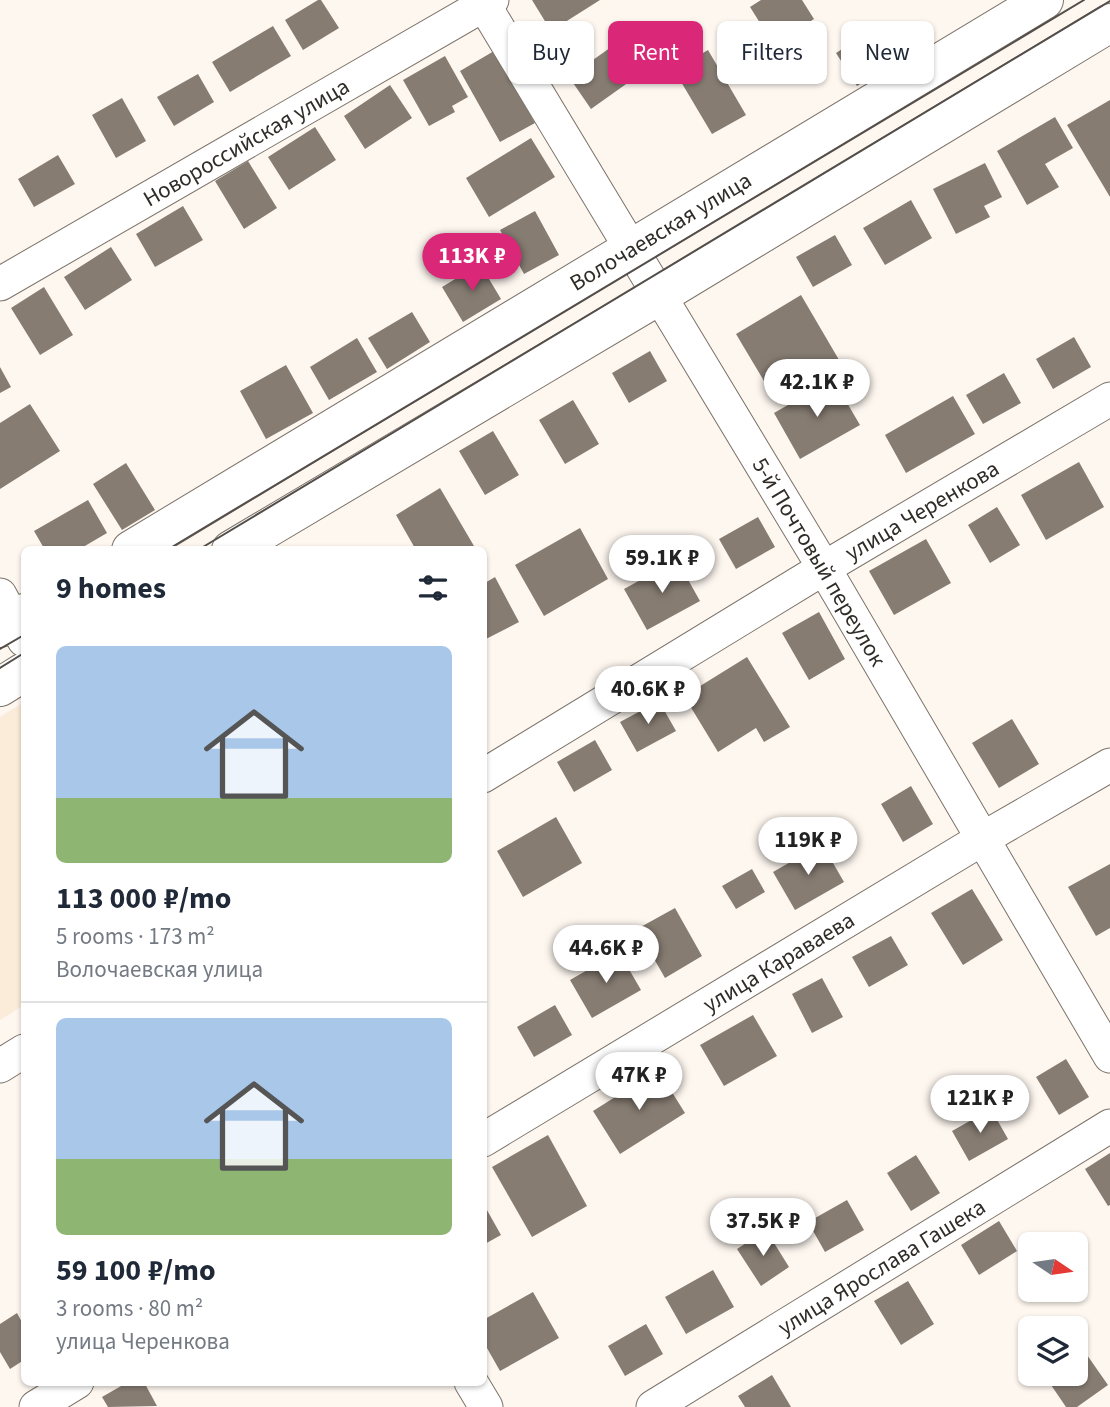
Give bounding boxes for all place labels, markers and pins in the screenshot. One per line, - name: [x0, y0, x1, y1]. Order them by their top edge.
- pin: 113K ₽: [415, 233, 529, 293]
- pin: 42.1K ₽: [752, 360, 882, 419]
- pin: 59.1K ₽: [597, 536, 727, 595]
- pin: 40.6K ₽: [583, 666, 713, 726]
- pin: 119K ₽: [751, 818, 865, 877]
- pin: 44.6K ₽: [541, 926, 671, 985]
- pin: 47K ₽: [590, 1052, 688, 1112]
- pin: 121K ₽: [923, 1076, 1037, 1135]
- pin: 37.5K ₽: [698, 1198, 828, 1258]

